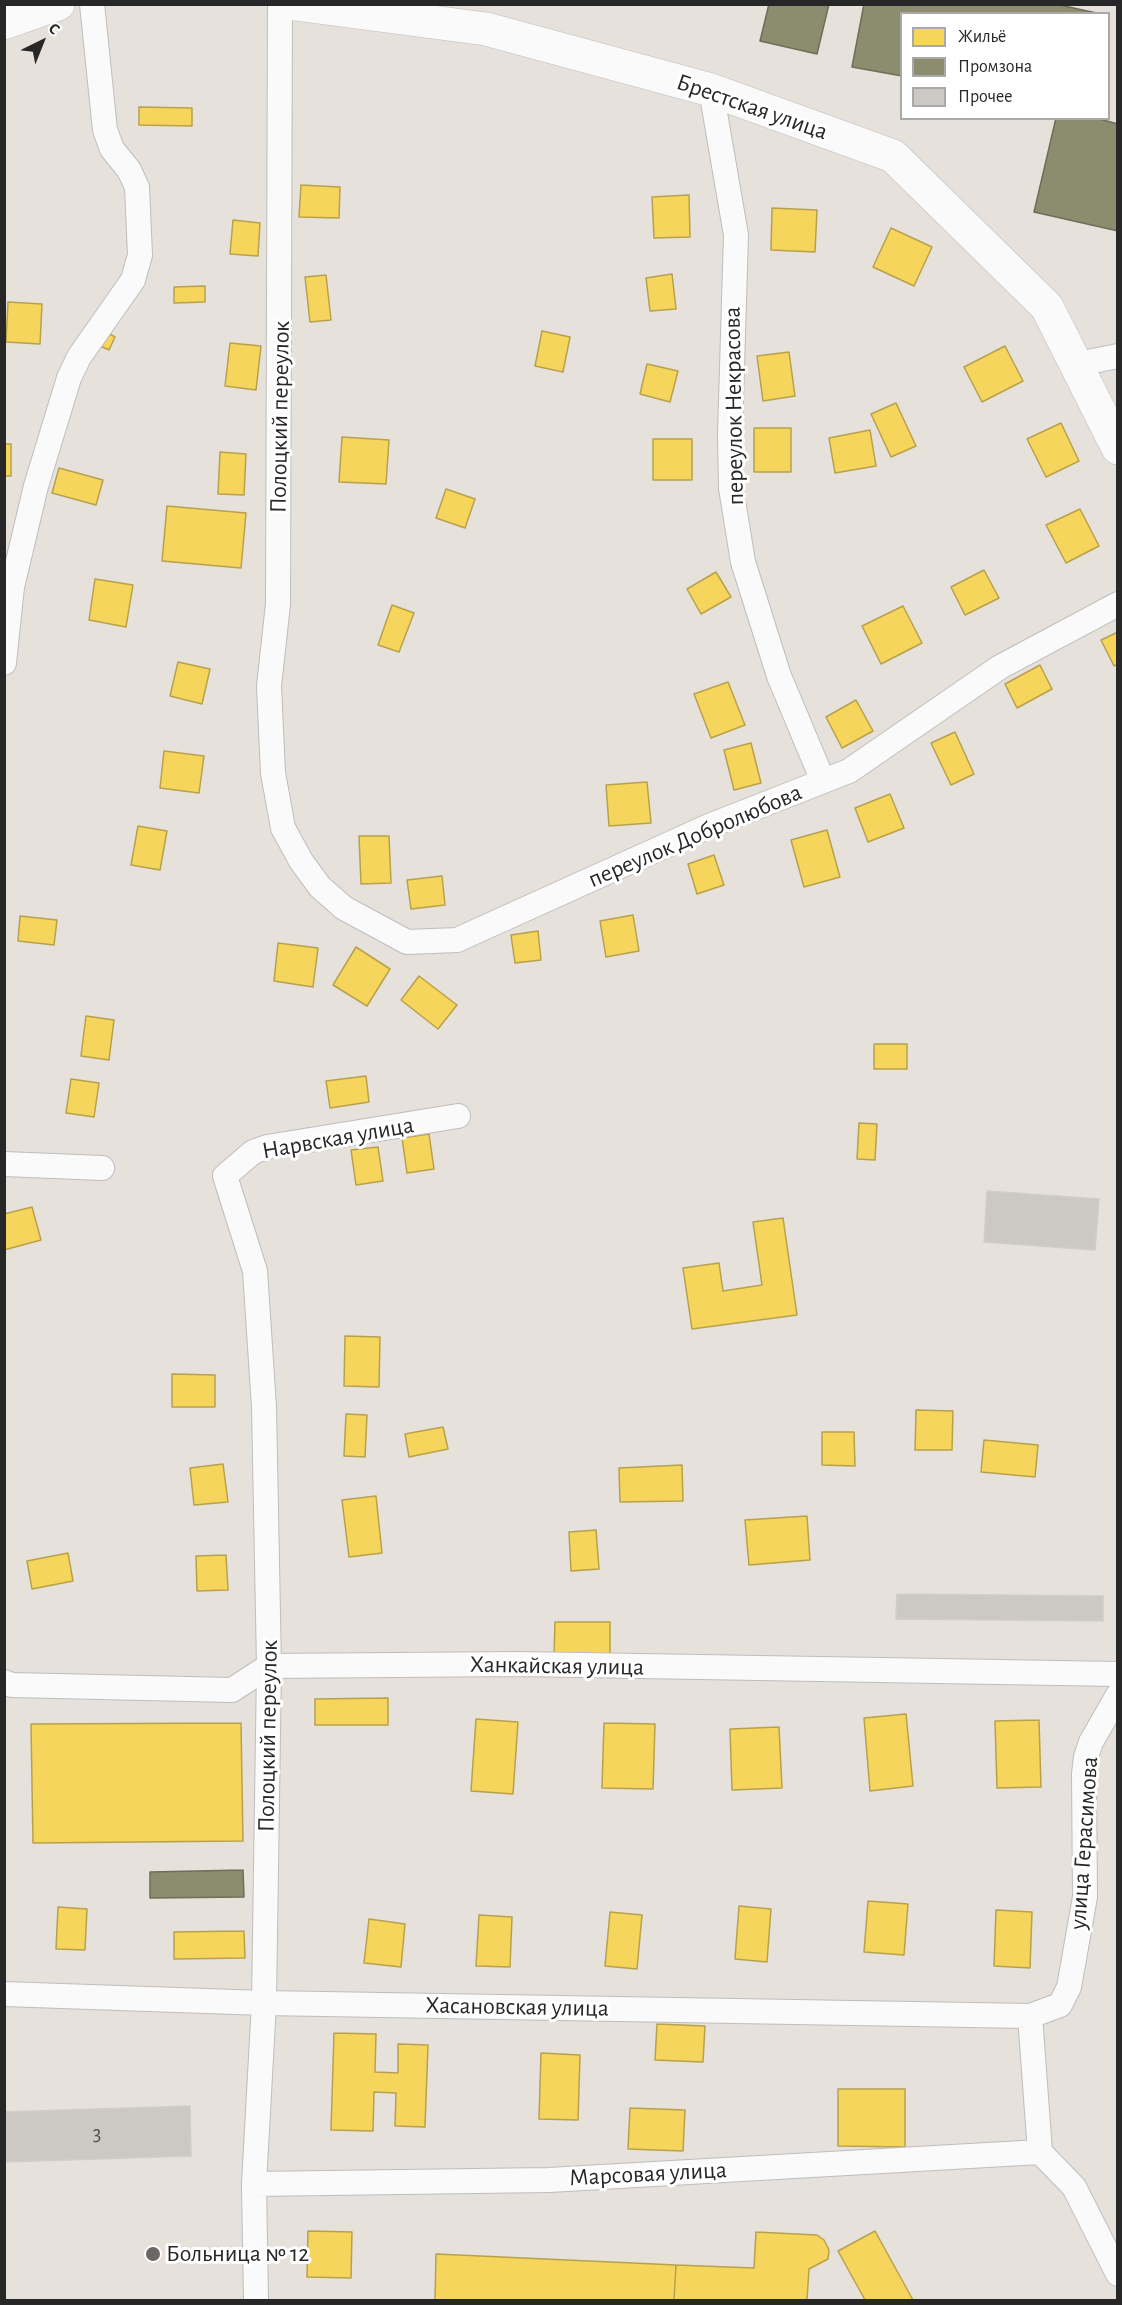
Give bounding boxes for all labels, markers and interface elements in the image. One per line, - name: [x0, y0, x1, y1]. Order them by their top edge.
- north arrow: [12, 12, 72, 72]
- legend: [900, 12, 1110, 120]
- text: С: [46, 20, 63, 38]
- text: Жильё: [958, 28, 1006, 46]
- text: Промзона: [958, 58, 1032, 76]
- street label: Брестская улица: [673, 68, 831, 146]
- text: Прочее: [958, 88, 1013, 106]
- street label: переулок Некрасова: [718, 306, 750, 506]
- street label: Полоцкий переулок: [264, 321, 296, 513]
- street label: переулок Добролюбова: [584, 778, 806, 894]
- street label: Нарвская улица: [260, 1110, 416, 1166]
- street label: Полоцкий переулок: [252, 1640, 284, 1832]
- street label: Ханкайская улица: [470, 1650, 644, 1682]
- street label: улица Герасимова: [1064, 1755, 1104, 1931]
- street label: Хасановская улица: [425, 1991, 609, 2023]
- house number: 3: [93, 2121, 101, 2147]
- street label: Марсовая улица: [568, 2155, 728, 2193]
- place label: Больница № 12: [166, 2240, 309, 2268]
- marker: Больница № 12: [144, 2245, 162, 2263]

